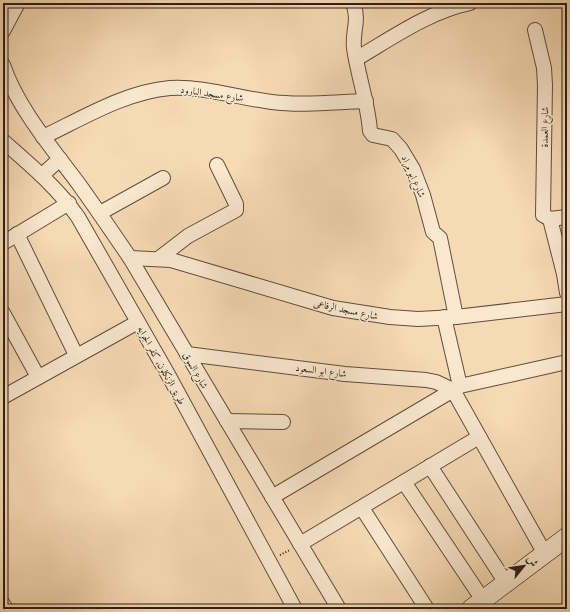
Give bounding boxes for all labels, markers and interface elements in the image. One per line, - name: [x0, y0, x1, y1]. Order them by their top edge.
- street label: شارع مسجد البارود: [179, 83, 245, 107]
- street label: شارع العمدة: [538, 106, 554, 147]
- street label: شارع ابو مراد: [396, 153, 429, 201]
- street label: شارع مسجد الرفاعى: [312, 296, 380, 326]
- street label: طريق الزنكلون, كفر الجرايه: [135, 324, 189, 407]
- street label: شارع السوق: [177, 350, 211, 393]
- street label: شارع ابو السعود: [294, 361, 348, 383]
- north arrow: [504, 546, 544, 586]
- text: ش: [524, 553, 541, 569]

